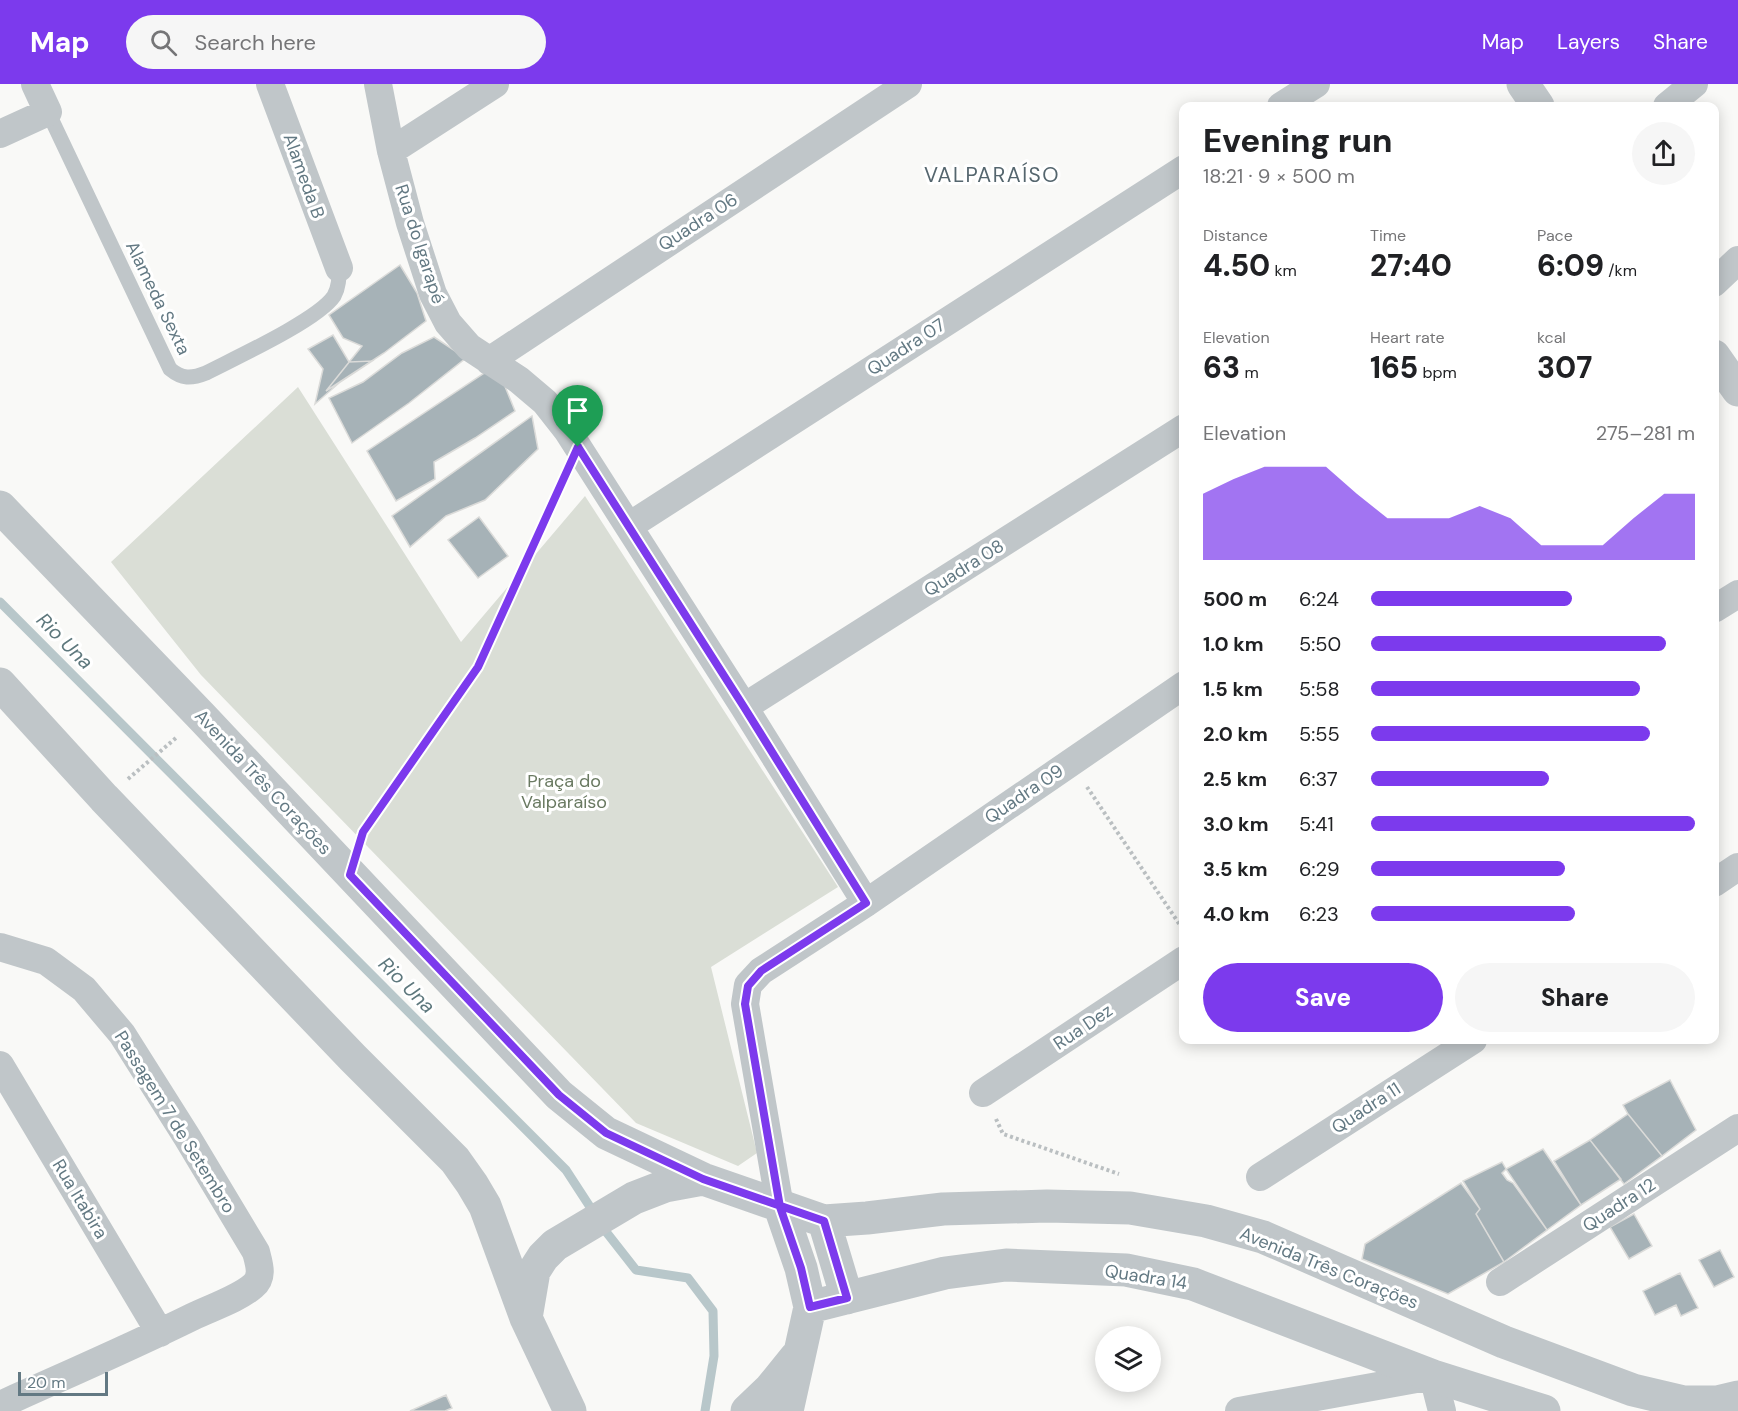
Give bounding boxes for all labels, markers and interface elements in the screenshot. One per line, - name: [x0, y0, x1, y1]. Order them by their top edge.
- search box: [126, 15, 546, 69]
- text: Map: [30, 24, 90, 61]
- icon: search: [147, 26, 180, 59]
- text: Search here: [195, 28, 316, 57]
- text: Map: [1482, 28, 1524, 56]
- text: Layers: [1557, 28, 1620, 56]
- text: Share: [1653, 28, 1708, 56]
- text: Evening run: [1203, 119, 1392, 162]
- button: share: [1632, 122, 1695, 185]
- street label: Alameda B: [278, 130, 330, 222]
- district label: VALPARAÍSO: [924, 161, 1060, 189]
- text: 18:21 · 9 × 500 m: [1203, 163, 1355, 189]
- street label: Rua do Igarapé: [389, 181, 451, 307]
- street label: Quadra 06: [654, 187, 742, 257]
- text: Distance: [1203, 225, 1268, 246]
- text: Time: [1370, 225, 1406, 246]
- text: Pace: [1537, 225, 1573, 246]
- street label: Alameda Sexta: [120, 237, 196, 359]
- text: 4.50: [1203, 246, 1270, 285]
- text: 27:40: [1370, 246, 1452, 285]
- text: 6:09: [1537, 246, 1604, 285]
- text: km: [1270, 260, 1297, 281]
- text: /km: [1604, 260, 1637, 281]
- street label: Quadra 07: [862, 313, 950, 381]
- text: Elevation: [1203, 327, 1270, 348]
- text: Heart rate: [1370, 327, 1445, 348]
- text: kcal: [1537, 327, 1566, 348]
- text: 63: [1203, 348, 1240, 387]
- text: 165: [1370, 348, 1418, 387]
- text: 307: [1537, 348, 1592, 387]
- text: m: [1240, 362, 1259, 383]
- text: bpm: [1418, 362, 1457, 383]
- pin: [552, 385, 603, 447]
- icon: arrive: [561, 394, 594, 427]
- text: Elevation: [1203, 420, 1286, 446]
- text: 275–281 m: [1596, 420, 1695, 446]
- street label: Quadra 08: [920, 534, 1008, 602]
- text: 500 m: [1203, 586, 1267, 612]
- text: 6:24: [1299, 586, 1339, 612]
- water label: Rio Una: [31, 607, 99, 675]
- text: 1.0 km: [1203, 631, 1264, 657]
- text: 5:50: [1299, 631, 1341, 657]
- text: 1.5 km: [1203, 676, 1263, 702]
- text: 5:58: [1299, 676, 1340, 702]
- street label: Avenida Três Corações: [189, 704, 337, 860]
- text: 2.0 km: [1203, 721, 1268, 747]
- text: 5:55: [1299, 721, 1340, 747]
- street label: Quadra 09: [980, 759, 1068, 829]
- text: 2.5 km: [1203, 766, 1267, 792]
- text: 6:37: [1299, 766, 1338, 792]
- park label: Praça do Valparaíso: [521, 769, 607, 814]
- text: 3.0 km: [1203, 811, 1268, 837]
- text: 5:41: [1299, 811, 1334, 837]
- text: 3.5 km: [1203, 856, 1268, 882]
- text: 6:29: [1299, 856, 1339, 882]
- text: 4.0 km: [1203, 901, 1269, 927]
- text: 6:23: [1299, 901, 1339, 927]
- water label: Rio Una: [373, 951, 441, 1019]
- button: Save: [1203, 963, 1443, 1032]
- button: Share: [1455, 963, 1695, 1032]
- street label: Rua Dez: [1049, 998, 1117, 1056]
- street label: Passagem 7 de Setembro: [109, 1026, 241, 1218]
- street label: Quadra 11: [1327, 1077, 1405, 1139]
- street label: Rua Itabira: [47, 1155, 113, 1243]
- street label: Quadra 12: [1578, 1172, 1660, 1238]
- street label: Avenida Três Corações: [1236, 1221, 1422, 1315]
- street label: Quadra 14: [1103, 1259, 1189, 1295]
- map controls: [1095, 1326, 1161, 1392]
- button: layers: [1095, 1326, 1161, 1392]
- scale bar: [18, 1369, 108, 1396]
- text: 20 m: [27, 1372, 66, 1393]

